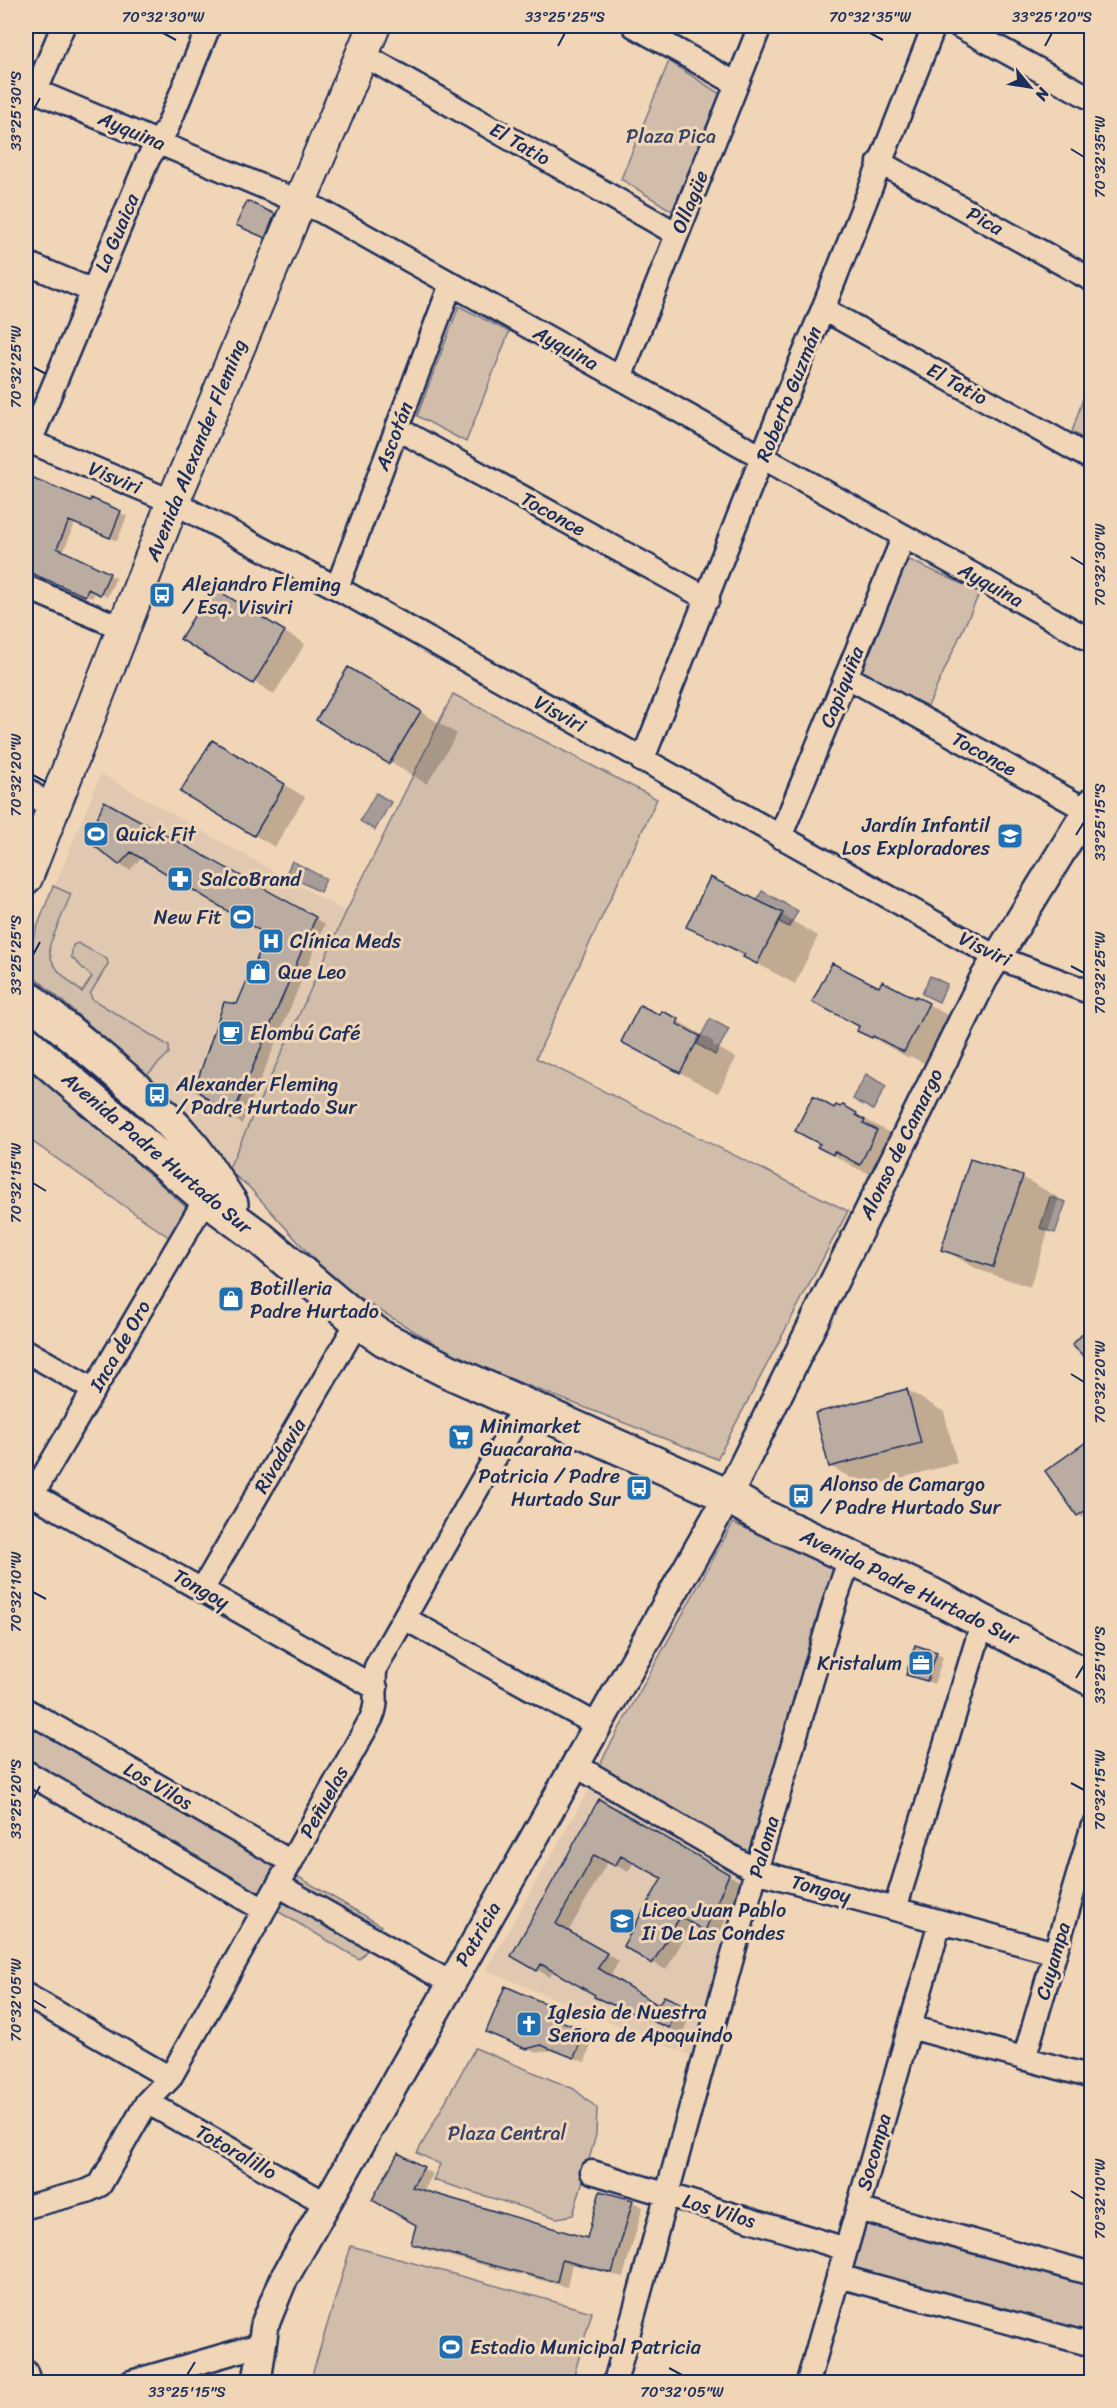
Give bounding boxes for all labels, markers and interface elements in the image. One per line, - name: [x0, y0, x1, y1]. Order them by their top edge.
- text: 70°32'30"W: [122, 4, 205, 30]
- text: 33°25'25"S: [525, 4, 605, 30]
- text: 70°32'35"W: [829, 4, 911, 30]
- text: 33°25'20"S: [1012, 4, 1093, 30]
- north arrow: [1000, 57, 1060, 117]
- text: 33°25'30"S: [3, 71, 29, 151]
- text: N: [1027, 81, 1058, 107]
- street label: Ayquina: [92, 101, 171, 161]
- street label: El Tatio: [483, 112, 557, 176]
- text: 70°32'35"W: [1087, 116, 1113, 198]
- park label: Plaza Pica: [626, 119, 716, 154]
- street label: Ollagüe: [662, 165, 718, 239]
- street label: La Guaica: [85, 187, 150, 278]
- street label: Pica: [960, 197, 1011, 246]
- street label: Ayquina: [526, 315, 605, 380]
- street label: Roberto Guzmán: [746, 321, 832, 467]
- text: 70°32'25"W: [3, 325, 29, 408]
- street label: Avenida Alexander Fleming: [135, 333, 257, 567]
- street label: El Tatio: [920, 353, 994, 415]
- street label: Ascotán: [365, 396, 423, 477]
- street label: Visviri: [83, 451, 148, 505]
- street label: Toconce: [514, 482, 592, 546]
- text: 70°32'30"W: [1087, 523, 1113, 606]
- street label: Ayquina: [951, 552, 1030, 617]
- place label: Alejandro Fleming / Esq. Visviri: [181, 567, 341, 625]
- bus stop icon: Alejandro Fleming / Esq. Visviri: [147, 580, 177, 610]
- street label: Capiquiña: [810, 640, 875, 733]
- street label: Visviri: [527, 685, 593, 743]
- street label: Toconce: [945, 722, 1023, 786]
- text: 70°32'20"W: [3, 733, 29, 816]
- text: 33°25'15"S: [1087, 783, 1113, 861]
- place label: Jardín Infantil Los Exploradores: [842, 808, 991, 866]
- place label: Quick Fit: [116, 817, 196, 852]
- sports icon: Quick Fit: [81, 819, 111, 849]
- school or university icon: Jardín Infantil Los Exploradores: [995, 821, 1025, 851]
- place label: SalcoBrand: [200, 862, 302, 897]
- pharmacy icon: SalcoBrand: [165, 864, 195, 894]
- place label: New Fit: [154, 900, 222, 935]
- sports icon: New Fit: [227, 902, 257, 932]
- text: 33°25'25"S: [3, 915, 29, 995]
- street label: Visviri: [953, 921, 1018, 977]
- place label: Clínica Meds: [290, 924, 402, 959]
- hospital icon: Clínica Meds: [256, 926, 286, 956]
- text: 70°32'25"W: [1087, 931, 1113, 1014]
- place label: Que Leo: [278, 955, 346, 990]
- shop icon: Que Leo: [243, 957, 273, 987]
- place label: Elombú Café: [250, 1016, 361, 1051]
- cafe icon: Elombú Café: [216, 1018, 246, 1048]
- street label: Avenida Padre Hurtado Sur: [53, 1062, 261, 1244]
- street label: Alonso de Camargo: [849, 1062, 953, 1227]
- place label: Alexander Fleming / Padre Hurtado Sur: [175, 1067, 358, 1125]
- bus stop icon: Alexander Fleming / Padre Hurtado Sur: [142, 1080, 172, 1110]
- text: 70°32'15"W: [3, 1142, 29, 1223]
- place label: Botilleria Padre Hurtado: [250, 1271, 379, 1329]
- shop icon: Botilleria Padre Hurtado: [216, 1284, 246, 1314]
- street label: Inca de Oro: [79, 1293, 160, 1399]
- text: 70°32'20"W: [1087, 1340, 1113, 1423]
- place label: Minimarket Guacarana: [480, 1409, 582, 1467]
- street label: Rivadavia: [244, 1411, 316, 1500]
- supermarket icon: Minimarket Guacarana: [446, 1422, 476, 1452]
- place label: Patricia / Padre Hurtado Sur: [478, 1459, 622, 1517]
- place label: Alonso de Camargo / Padre Hurtado Sur: [819, 1467, 1002, 1525]
- bus stop icon: Patricia / Padre Hurtado Sur: [624, 1473, 654, 1503]
- bus stop icon: Alonso de Camargo / Padre Hurtado Sur: [786, 1481, 816, 1511]
- street label: Avenida Padre Hurtado Sur: [793, 1518, 1026, 1656]
- text: 70°32'10"W: [3, 1551, 29, 1632]
- street label: Tongoy: [166, 1559, 237, 1620]
- text: 33°25'10"S: [1087, 1625, 1113, 1704]
- place label: Kristalum: [817, 1646, 902, 1681]
- office icon: Kristalum: [906, 1648, 936, 1678]
- text: 70°32'15"W: [1087, 1749, 1113, 1830]
- street label: Los Vilos: [117, 1752, 200, 1820]
- text: 33°25'20"S: [3, 1758, 29, 1839]
- street label: Peñuelas: [290, 1758, 359, 1845]
- street label: Paloma: [738, 1812, 790, 1882]
- street label: Tongoy: [787, 1864, 856, 1914]
- place label: Liceo Juan Pablo Ii De Las Condes: [641, 1893, 786, 1951]
- street label: Patricia: [445, 1895, 511, 1973]
- school or university icon: Liceo Juan Pablo Ii De Las Condes: [607, 1906, 637, 1936]
- street label: Cuyampa: [1025, 1918, 1081, 2004]
- text: 70°32'05"W: [3, 1958, 29, 2042]
- place label: Iglesia de Nuestra Señora de Apoquindo: [547, 1995, 733, 2053]
- church icon: Iglesia de Nuestra Señora de Apoquindo: [514, 2009, 544, 2039]
- street label: Socompa: [846, 2109, 902, 2195]
- street label: Totoralillo: [189, 2114, 283, 2190]
- park label: Plaza Central: [448, 2116, 566, 2151]
- text: 70°32'10"W: [1087, 2158, 1113, 2239]
- street label: Los Vilos: [678, 2183, 761, 2239]
- place label: Estadio Municipal Patricia: [470, 2330, 702, 2365]
- sports icon: Estadio Municipal Patricia: [436, 2332, 466, 2362]
- text: 33°25'15"S: [148, 2379, 226, 2405]
- text: 70°32'05"W: [640, 2379, 724, 2405]

